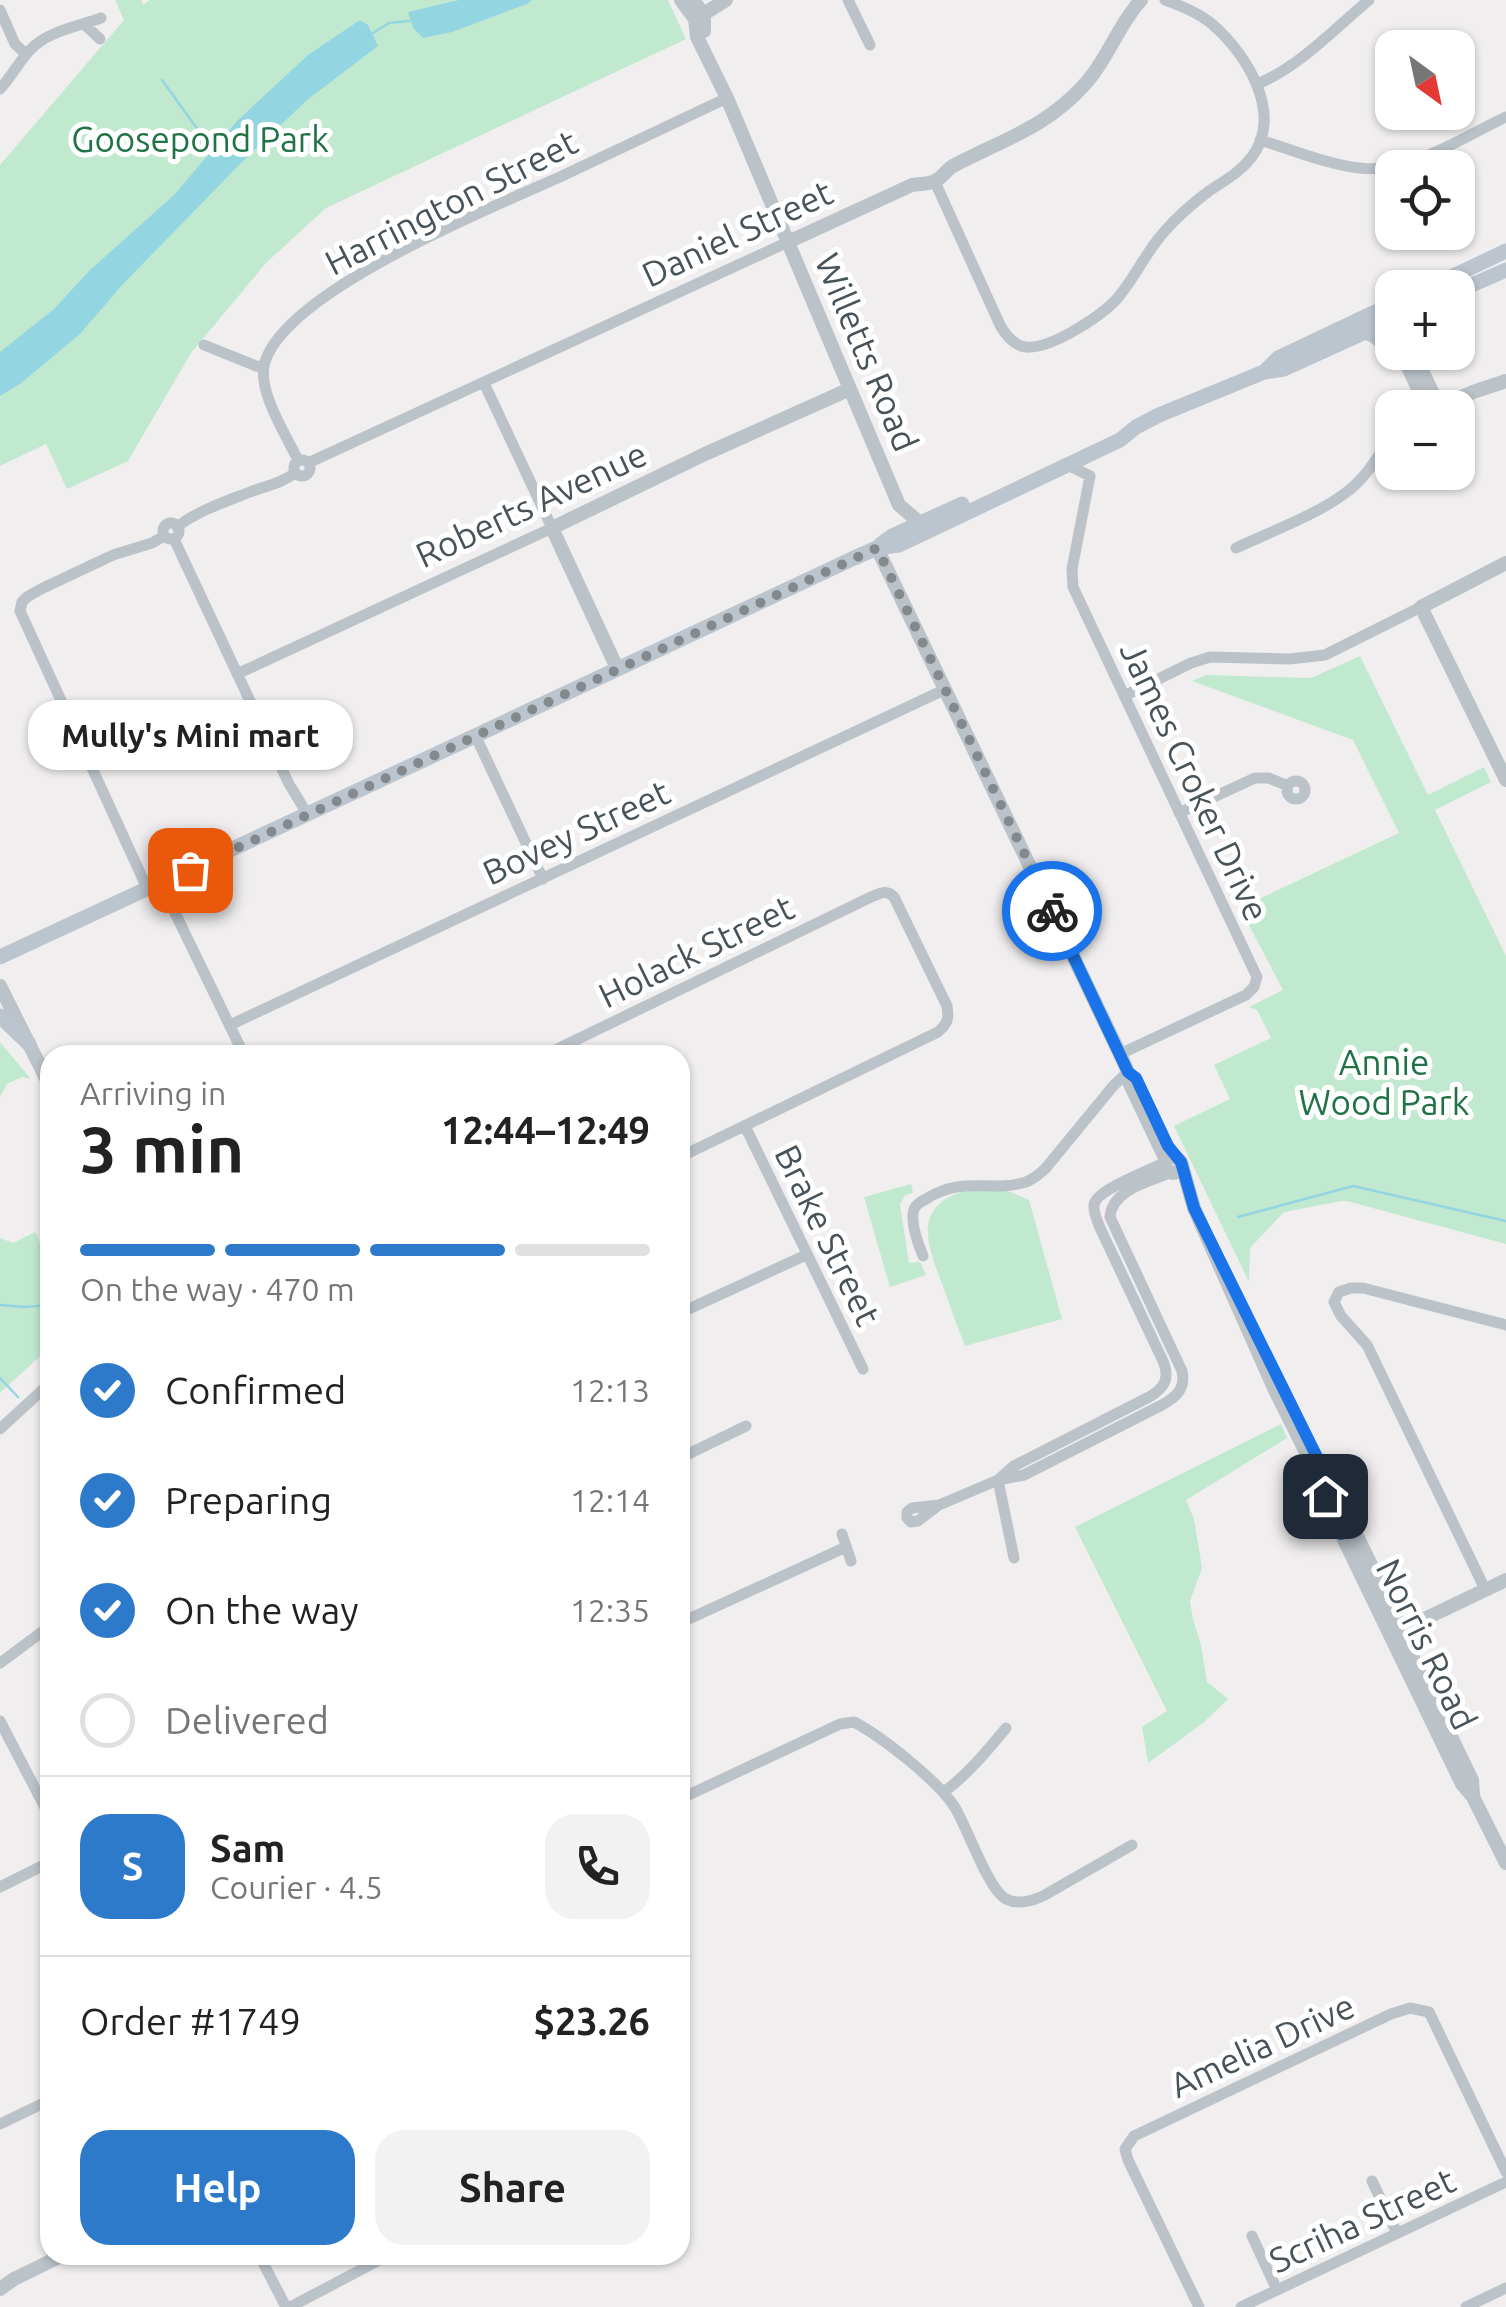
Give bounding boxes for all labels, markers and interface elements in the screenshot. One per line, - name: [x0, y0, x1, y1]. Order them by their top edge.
- north arrow: [1375, 30, 1475, 130]
- map controls: [1375, 30, 1475, 490]
- park label: Goosepond Park: [71, 119, 329, 159]
- street label: Harrington Street: [318, 121, 584, 283]
- button: locate: [1375, 150, 1475, 250]
- street label: Daniel Street: [635, 171, 839, 295]
- street label: Willetts Road: [807, 247, 927, 457]
- button: +: [1375, 270, 1475, 370]
- button: −: [1375, 390, 1475, 490]
- street label: Roberts Avenue: [409, 433, 653, 575]
- street label: James Croker Drive: [1113, 635, 1277, 927]
- callout: Mully's Mini mart: [28, 700, 352, 770]
- text: Mully's Mini mart: [61, 717, 320, 753]
- street label: Bovey Street: [476, 771, 676, 893]
- pin: [148, 828, 233, 913]
- icon: bag: [163, 843, 218, 898]
- courier: [1002, 861, 1102, 961]
- icon: bike: [1025, 884, 1080, 939]
- street label: Holack Street: [592, 886, 800, 1015]
- park label: Annie Wood Park: [1299, 1042, 1470, 1122]
- text: Arriving in: [80, 1075, 226, 1111]
- text: 12:44–12:49: [441, 1109, 650, 1151]
- text: 3 min: [80, 1112, 244, 1185]
- street label: Brake Street: [767, 1138, 889, 1332]
- text: On the way · 470 m: [80, 1271, 355, 1307]
- icon: check: [80, 1363, 135, 1418]
- text: Confirmed: [165, 1369, 346, 1411]
- text: 12:13: [570, 1372, 650, 1408]
- pin: [1283, 1454, 1368, 1539]
- icon: home: [1298, 1469, 1353, 1524]
- icon: check: [80, 1473, 135, 1528]
- text: Preparing: [165, 1479, 332, 1521]
- text: 12:14: [570, 1482, 650, 1518]
- street label: Norris Road: [1369, 1552, 1485, 1736]
- icon: check: [80, 1583, 135, 1638]
- text: On the way: [165, 1589, 358, 1631]
- text: 12:35: [570, 1592, 650, 1628]
- text: Delivered: [165, 1699, 329, 1741]
- button: phone: [545, 1814, 650, 1919]
- text: Sam: [210, 1827, 285, 1869]
- text: S: [122, 1845, 143, 1887]
- text: Courier · 4.5: [210, 1869, 383, 1905]
- street label: Amelia Drive: [1164, 1985, 1360, 2105]
- text: Order #1749: [80, 2000, 301, 2042]
- text: $23.26: [533, 2000, 650, 2042]
- button: Help: [80, 2130, 355, 2245]
- button: Share: [375, 2130, 650, 2245]
- street label: Scriha Street: [1263, 2159, 1461, 2280]

